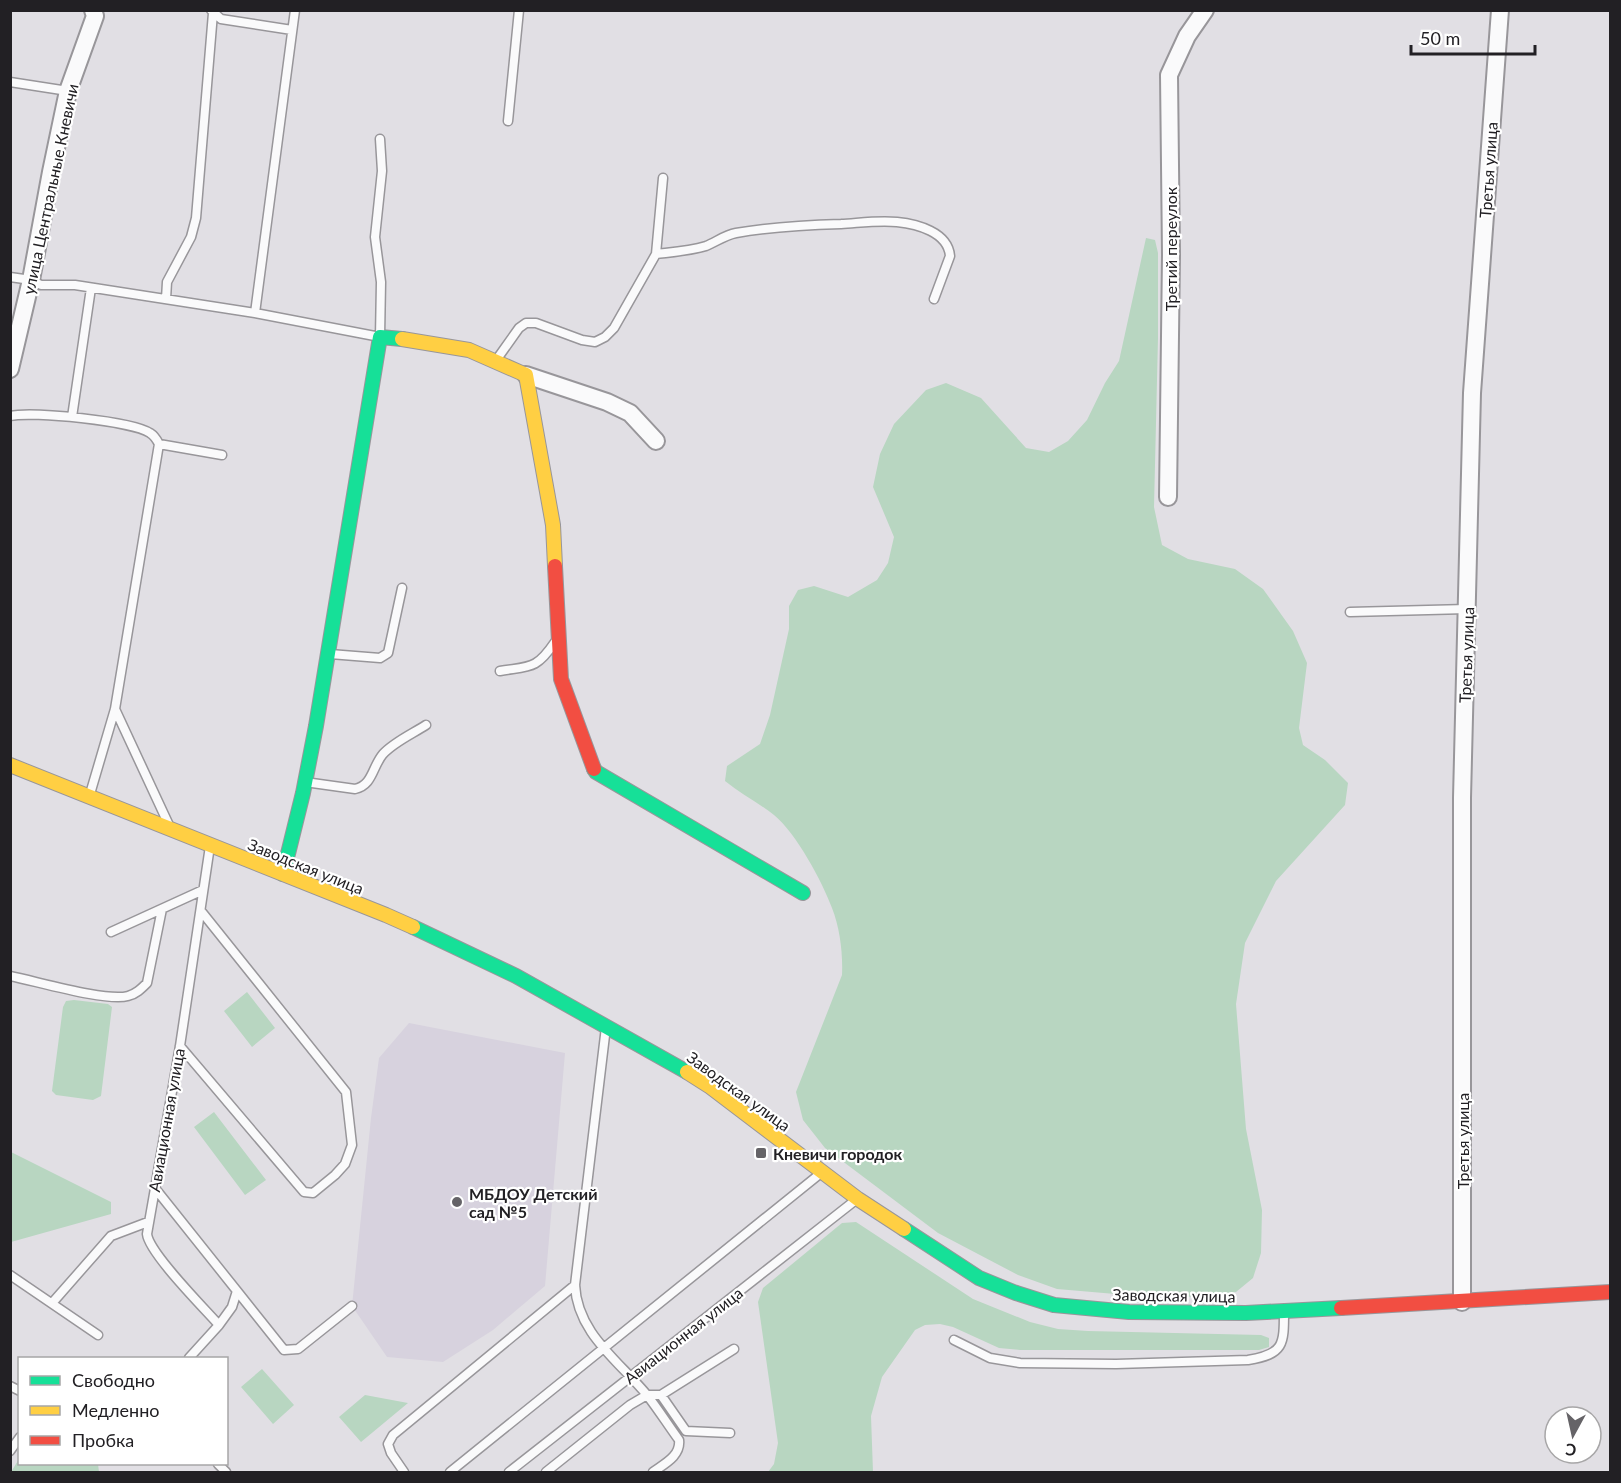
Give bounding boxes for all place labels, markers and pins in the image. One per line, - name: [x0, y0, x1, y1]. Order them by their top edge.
- place label: Кневичи городок: [773, 1144, 903, 1163]
- marker: Кневичи городок: [754, 1146, 768, 1160]
- place label: МБДОУ Детский сад №5: [469, 1184, 597, 1221]
- marker: МБДОУ Детский сад №5: [450, 1195, 464, 1209]

